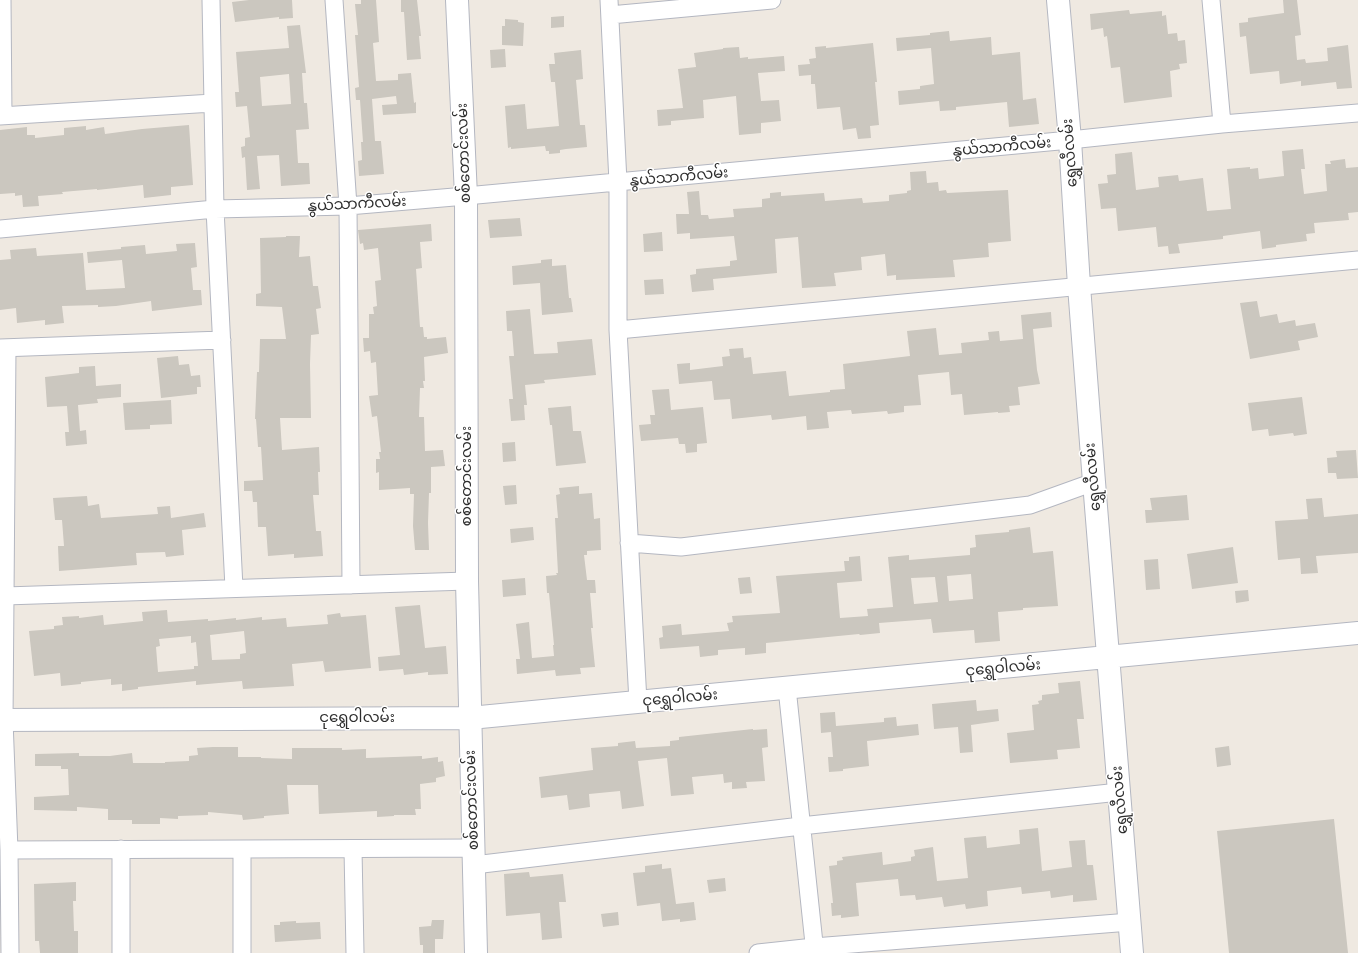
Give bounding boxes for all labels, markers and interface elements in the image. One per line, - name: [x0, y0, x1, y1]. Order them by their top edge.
- street label: စစ်တောင်းလမ်း: [453, 103, 475, 203]
- street label: ရွှေလီလမ်း: [1059, 118, 1081, 188]
- street label: နွယ်သာကီလမ်း: [952, 134, 1052, 160]
- street label: နွယ်သာကီလမ်း: [629, 164, 729, 190]
- street label: နွယ်သာကီလမ်း: [307, 192, 407, 216]
- street label: စစ်တောင်းလမ်း: [458, 426, 476, 526]
- street label: ရွှေလီလမ်း: [1081, 442, 1105, 512]
- street label: ငုရွှေဝါလမ်း: [965, 656, 1041, 680]
- street label: ငုရွှေဝါလမ်း: [642, 686, 718, 710]
- street label: ငုရွှေဝါလမ်း: [319, 709, 395, 727]
- street label: စစ်တောင်းလမ်း: [461, 750, 483, 850]
- street label: ရွှေလီလမ်း: [1108, 765, 1132, 835]

